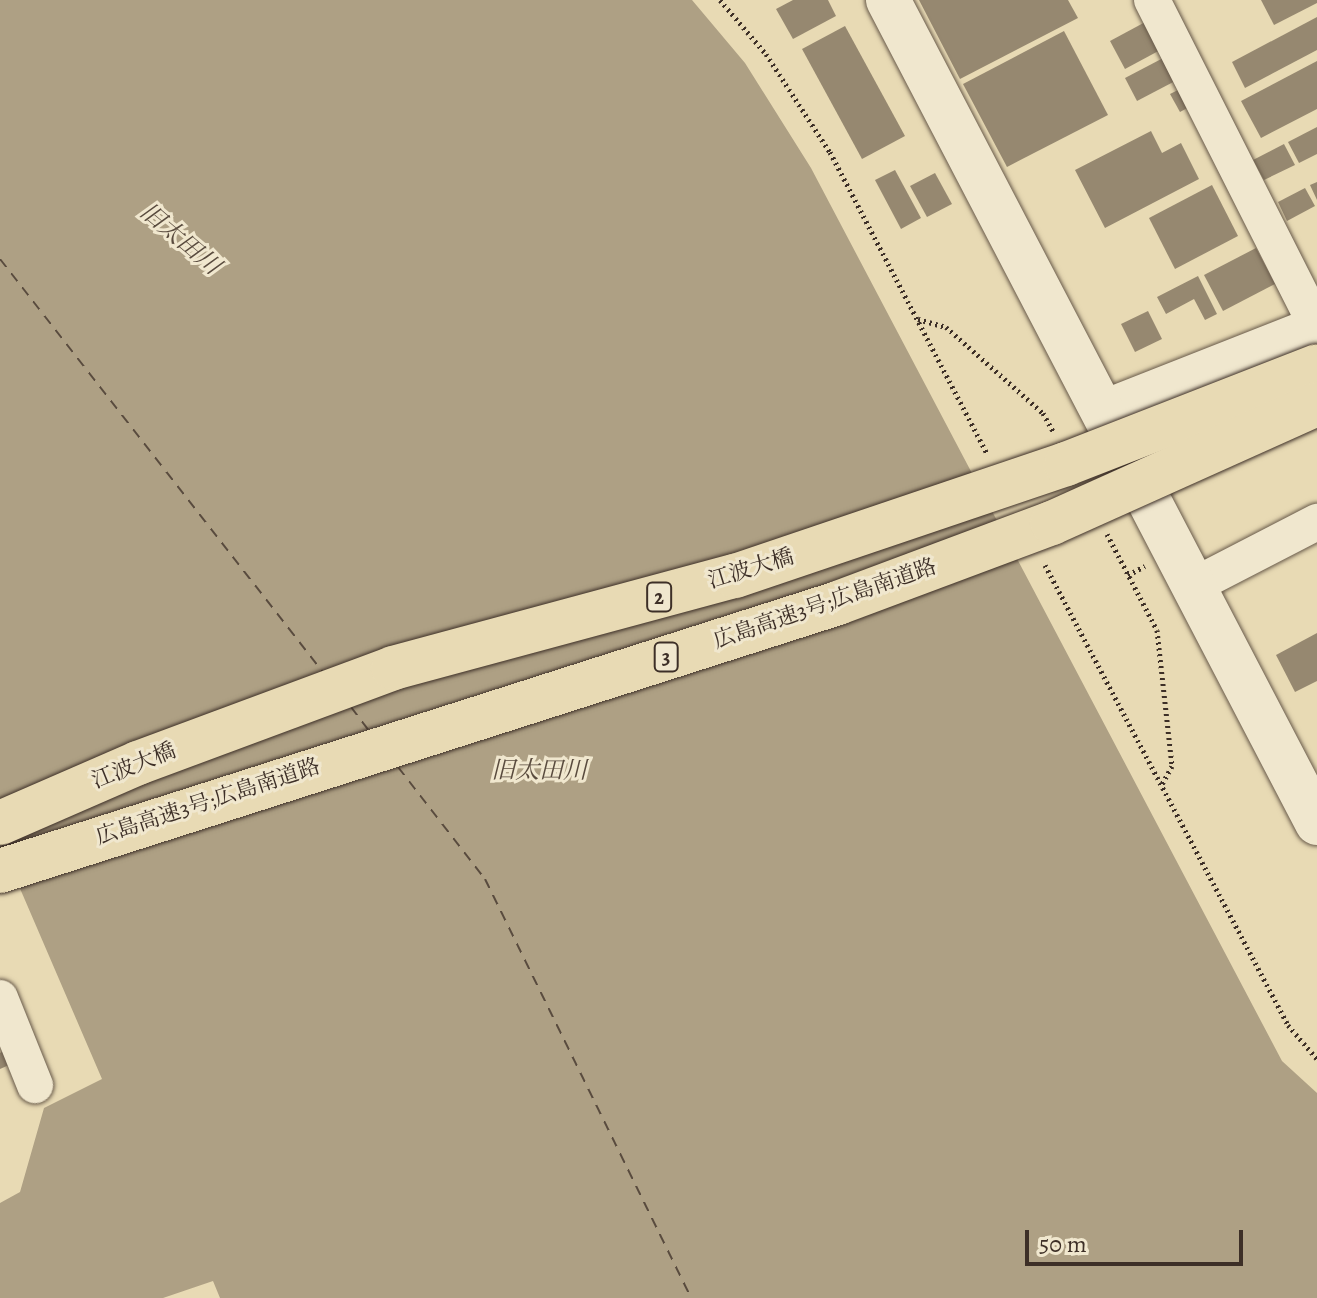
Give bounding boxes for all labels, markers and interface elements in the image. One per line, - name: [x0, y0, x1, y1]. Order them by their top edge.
- water label: 旧太田川: [134, 197, 226, 281]
- street label: 江波大橋: [705, 544, 797, 594]
- street label: 広島高速3号;広島南道路: [710, 553, 940, 655]
- road number: 2: [645, 581, 673, 613]
- road number: 3: [652, 641, 680, 673]
- street label: 江波大橋: [88, 737, 180, 795]
- street label: 広島高速3号;広島南道路: [92, 753, 324, 851]
- water label: 旧太田川: [491, 757, 587, 785]
- scale bar: [1029, 1214, 1247, 1264]
- text: 50 m: [1039, 1228, 1087, 1260]

